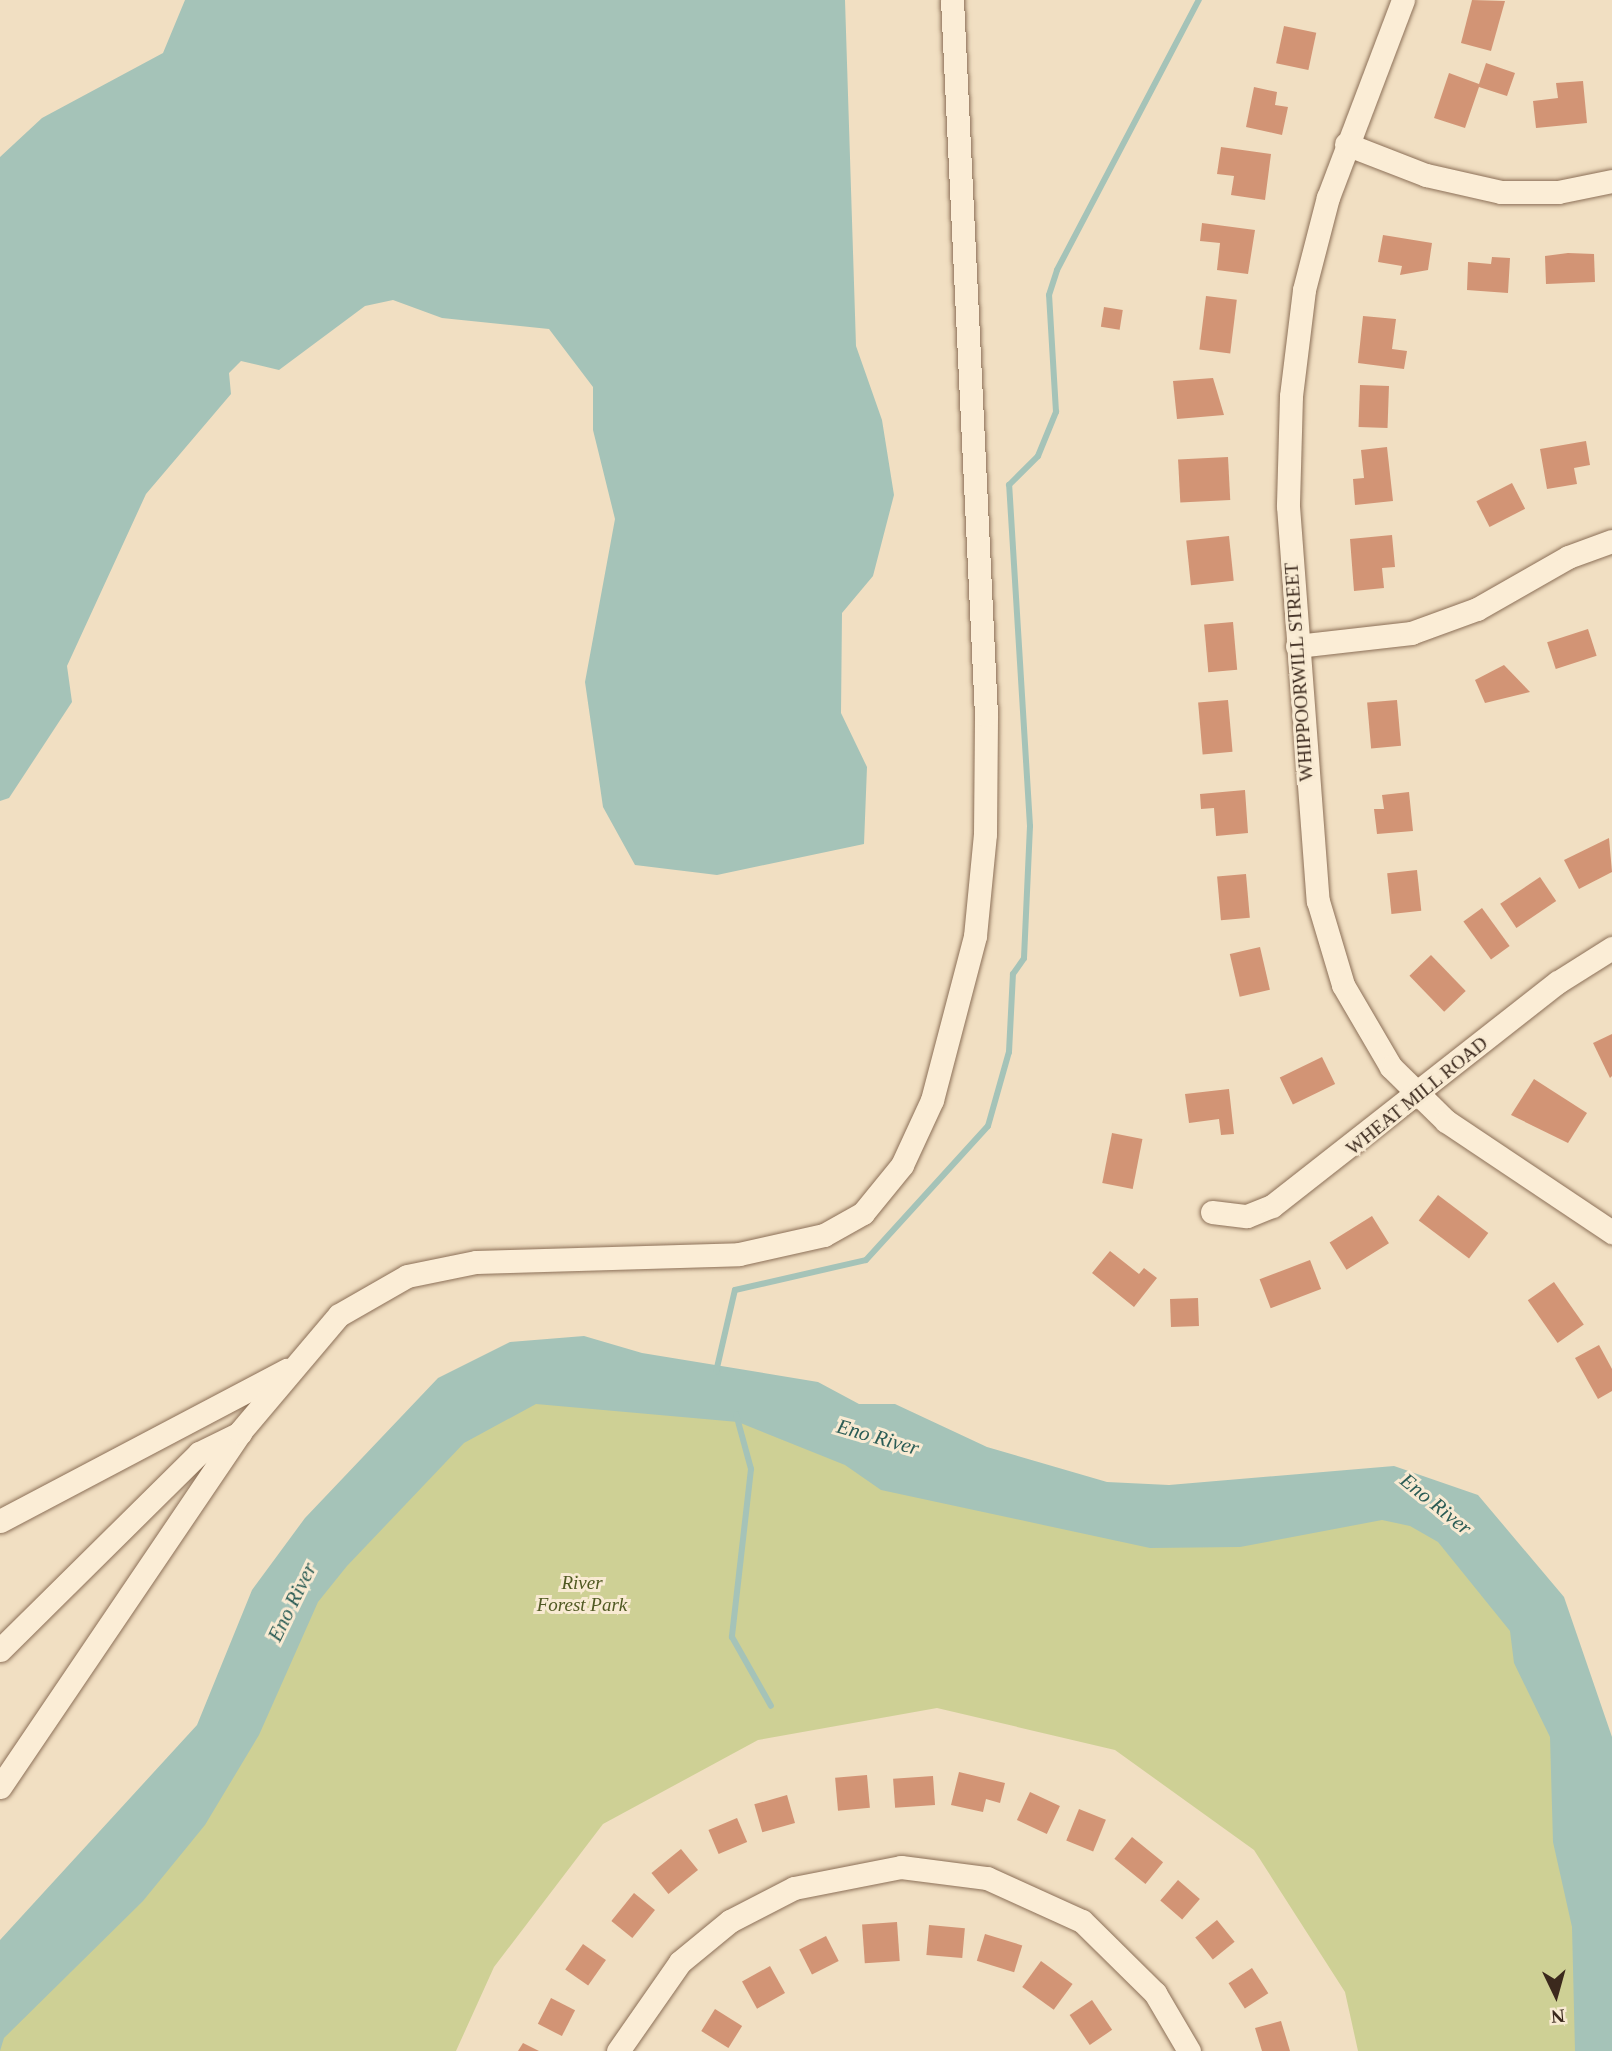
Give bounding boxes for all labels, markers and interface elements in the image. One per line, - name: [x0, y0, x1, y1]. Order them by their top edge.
- street label: WHIPPOORWILL STREET: [1280, 561, 1318, 783]
- street label: WHEAT MILL ROAD: [1341, 1032, 1493, 1160]
- water label: Eno River: [834, 1413, 922, 1461]
- water label: Eno River: [1395, 1468, 1477, 1540]
- water label: Eno River: [262, 1558, 322, 1646]
- park label: River Forest Park: [537, 1572, 627, 1616]
- north arrow: [1521, 1960, 1591, 2030]
- text: N: [1550, 2005, 1566, 2027]

